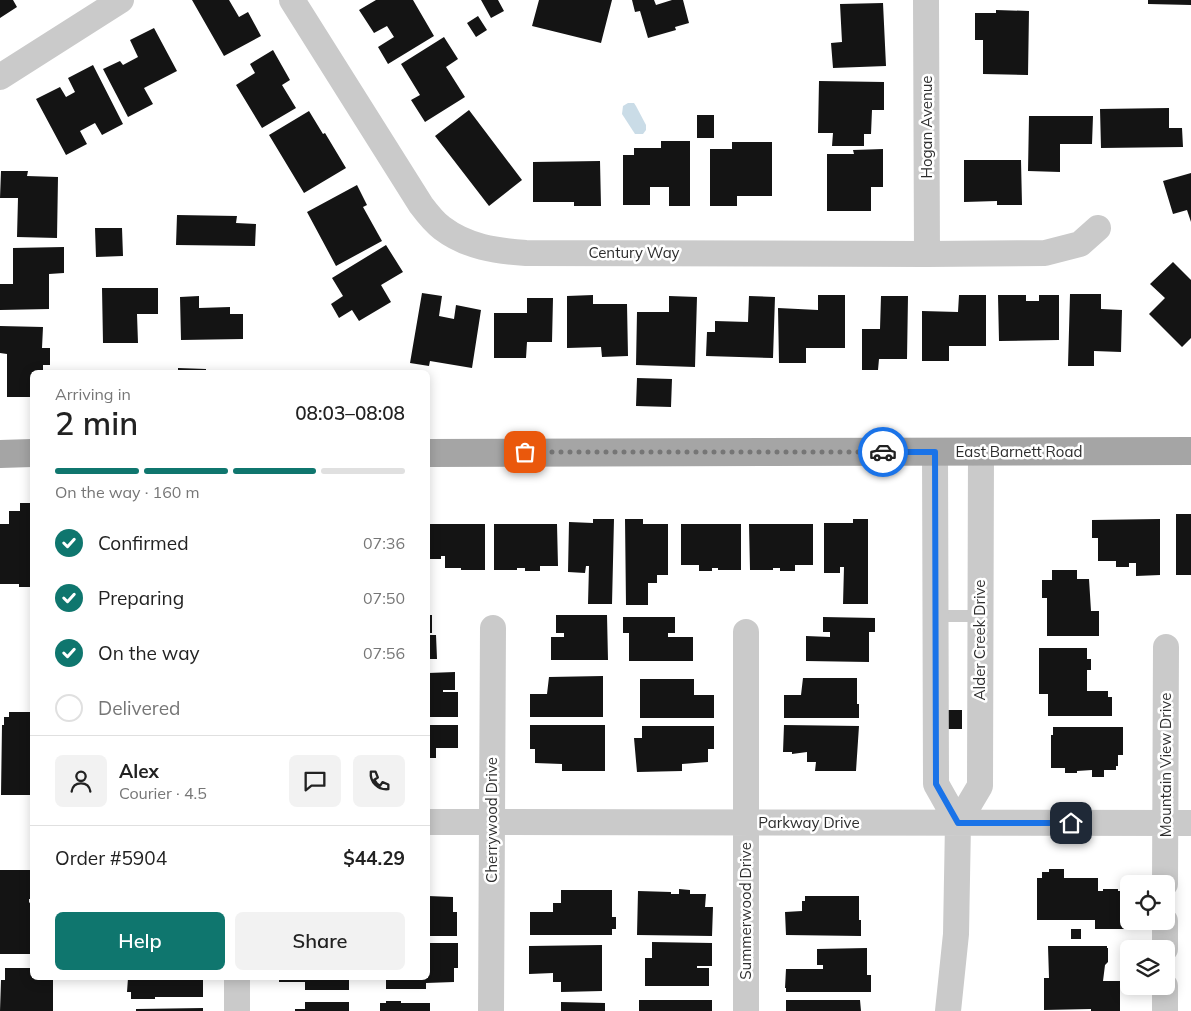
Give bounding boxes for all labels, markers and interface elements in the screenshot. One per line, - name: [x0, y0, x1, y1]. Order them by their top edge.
- street label: Hogan Avenue: [917, 75, 936, 179]
- street label: Century Way: [588, 243, 680, 262]
- text: Arriving in: [55, 384, 131, 404]
- text: 08:03–08:08: [295, 401, 405, 425]
- text: 2 min: [55, 403, 138, 443]
- courier: [858, 427, 908, 477]
- pin: [504, 431, 546, 473]
- icon: bag: [511, 438, 539, 466]
- icon: car: [869, 438, 897, 466]
- street label: East Barnett Road: [956, 442, 1082, 461]
- text: On the way · 160 m: [55, 482, 200, 502]
- icon: check: [55, 529, 83, 557]
- text: Confirmed: [98, 531, 189, 555]
- text: 07:36: [363, 533, 405, 553]
- street label: Alder Creek Drive: [970, 580, 989, 700]
- icon: check: [55, 584, 83, 612]
- text: Preparing: [98, 586, 184, 610]
- text: 07:50: [363, 588, 405, 608]
- icon: check: [55, 639, 83, 667]
- text: On the way: [98, 641, 200, 665]
- text: 07:56: [363, 643, 405, 663]
- street label: Mountain View Drive: [1156, 693, 1175, 837]
- text: Delivered: [98, 696, 180, 720]
- button: person: [55, 755, 107, 807]
- button: chat: [289, 755, 341, 807]
- button: phone: [353, 755, 405, 807]
- street label: Cherrywood Drive: [482, 757, 501, 883]
- text: Alex: [119, 759, 159, 783]
- text: Courier · 4.5: [119, 783, 207, 803]
- pin: [1050, 802, 1092, 844]
- icon: home: [1057, 809, 1085, 837]
- street label: Parkway Drive: [758, 813, 860, 832]
- street label: Summerwood Drive: [736, 842, 755, 980]
- text: Order #5904: [55, 846, 167, 870]
- text: $44.29: [343, 846, 405, 870]
- map controls: [1120, 875, 1175, 995]
- button: locate: [1120, 875, 1175, 930]
- button: Help: [55, 912, 225, 970]
- button: Share: [235, 912, 405, 970]
- button: layers: [1120, 940, 1175, 995]

